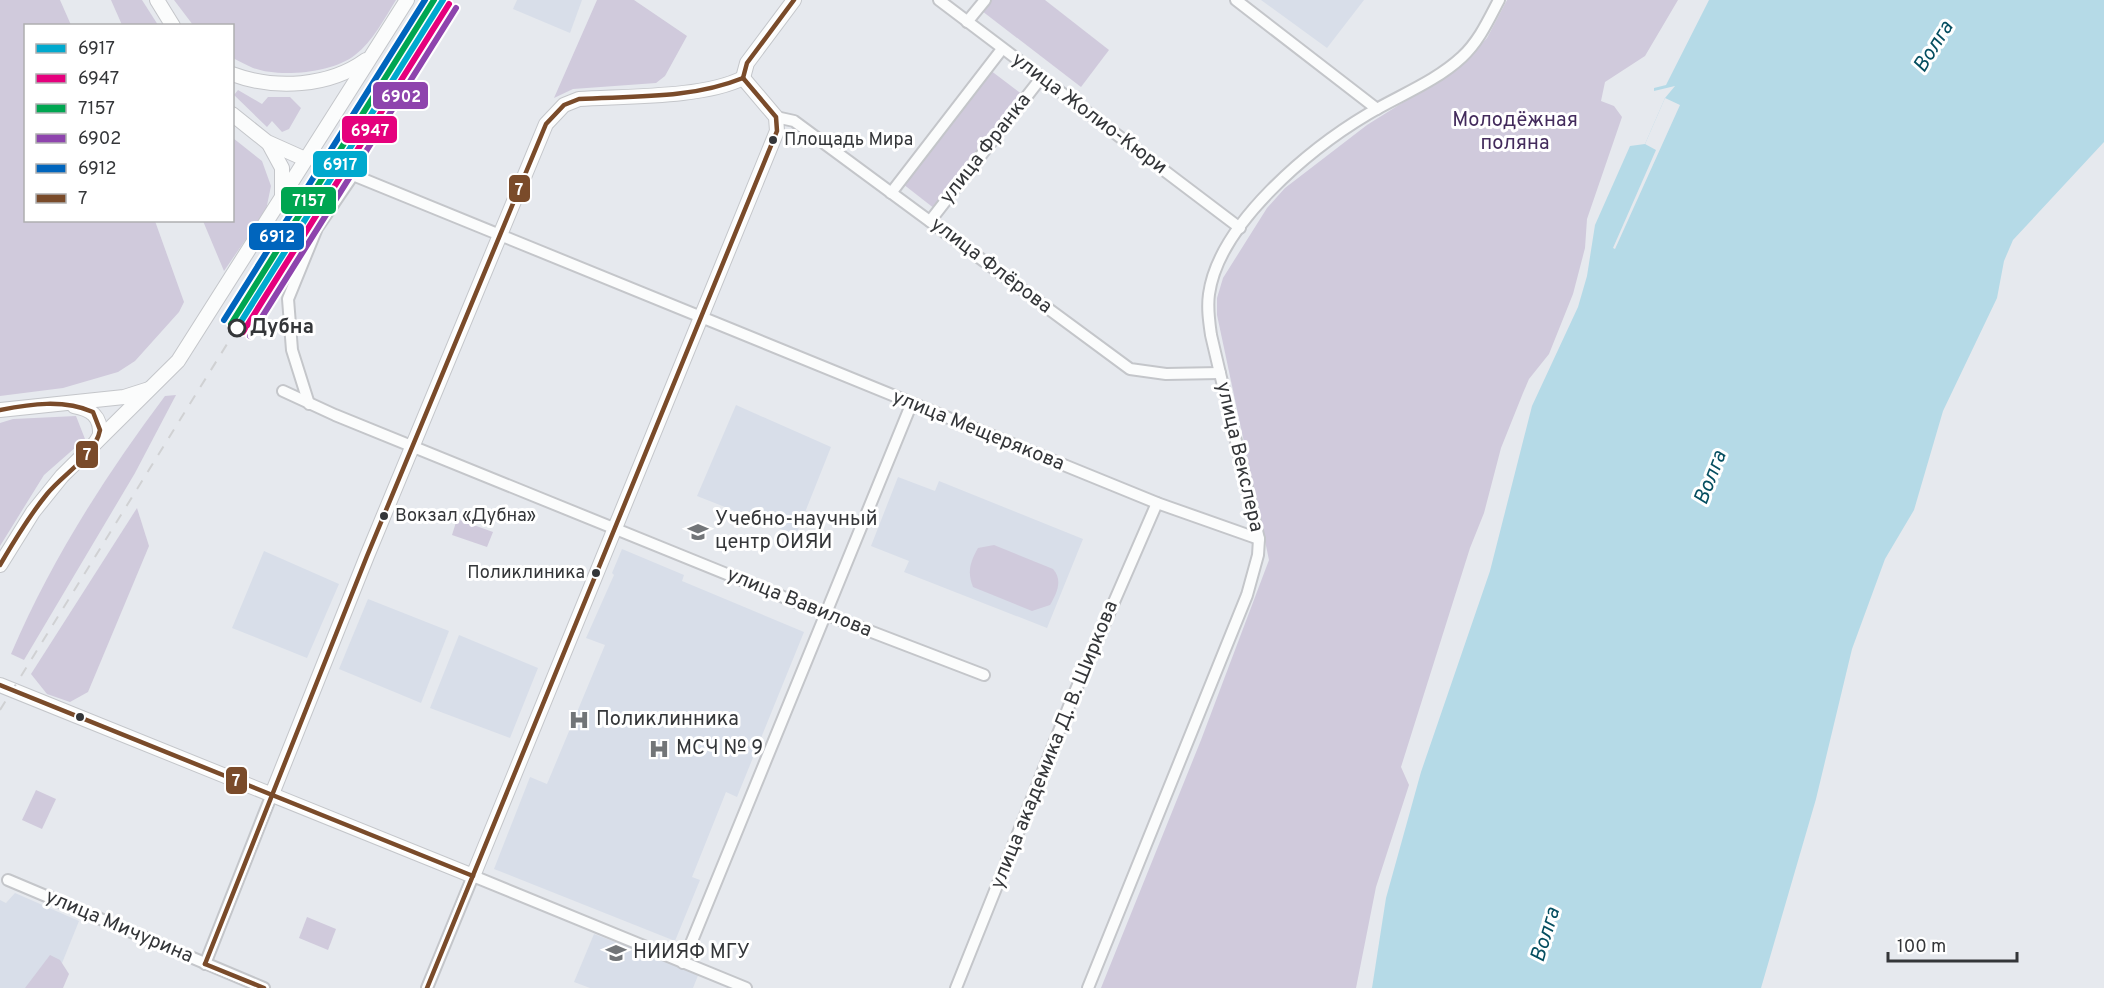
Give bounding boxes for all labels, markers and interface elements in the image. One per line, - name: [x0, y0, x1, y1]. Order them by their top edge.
- water label: Волга: [1908, 16, 1960, 78]
- legend: [24, 24, 234, 222]
- text: 6917: [78, 38, 115, 61]
- street label: улица Жолио-Кюри: [1006, 47, 1172, 181]
- text: 6947: [78, 68, 119, 91]
- line badge: 6902: [372, 81, 429, 110]
- text: 6902: [381, 88, 421, 108]
- street label: улица Франка: [935, 88, 1037, 210]
- text: 7157: [78, 98, 115, 121]
- park label: Молодёжная поляна: [1452, 108, 1578, 157]
- line badge: 6947: [341, 115, 398, 144]
- text: 6947: [351, 122, 389, 142]
- text: 6902: [78, 128, 121, 151]
- place label: Площадь Мира: [784, 129, 913, 152]
- marker: Площадь Мира: [767, 134, 779, 146]
- line badge: 6917: [312, 150, 368, 178]
- text: 6917: [323, 156, 357, 176]
- text: 6912: [78, 158, 117, 181]
- line badge: 7: [508, 174, 531, 203]
- text: 7: [515, 181, 523, 201]
- line badge: 7157: [280, 186, 337, 215]
- text: 7: [78, 188, 87, 211]
- text: 7157: [292, 192, 326, 212]
- street label: улица Флёрова: [925, 212, 1057, 320]
- line badge: 6912: [248, 222, 305, 251]
- text: 6912: [259, 228, 295, 248]
- place label: Дубна: [250, 315, 314, 341]
- marker: Дубна: [228, 319, 246, 337]
- street label: улица Векслера: [1209, 379, 1269, 535]
- street label: улица Мещерякова: [888, 385, 1068, 477]
- line badge: 7: [75, 440, 99, 469]
- text: 7: [83, 446, 91, 466]
- water label: Волга: [1688, 447, 1734, 509]
- place label: Вокзал «Дубна»: [395, 505, 536, 528]
- place label: Учебно-научный центр ОИЯИ: [715, 507, 878, 556]
- marker: Вокзал «Дубна»: [378, 510, 390, 522]
- school or university icon: Учебно-научный центр ОИЯИ: [686, 520, 710, 544]
- place label: Поликлиника: [467, 562, 585, 585]
- street label: улица Вавилова: [722, 562, 876, 644]
- marker: Поликлиника: [590, 567, 602, 579]
- street label: улица академика Д. В. Ширкова: [985, 597, 1125, 893]
- place label: Поликлинника: [596, 707, 739, 733]
- hospital icon: Поликлинника: [567, 708, 591, 732]
- unlabelled marker: [74, 711, 86, 723]
- place label: МСЧ № 9: [676, 736, 763, 762]
- hospital icon: МСЧ № 9: [647, 737, 671, 761]
- line badge: 7: [225, 766, 248, 795]
- text: 7: [232, 772, 240, 792]
- street label: улица Мичурина: [41, 884, 197, 970]
- water label: Волга: [1525, 904, 1567, 966]
- scale bar: [1888, 925, 2017, 963]
- text: 100 m: [1897, 936, 1946, 959]
- place label: НИИЯФ МГУ: [633, 940, 750, 966]
- school or university icon: НИИЯФ МГУ: [604, 941, 628, 965]

